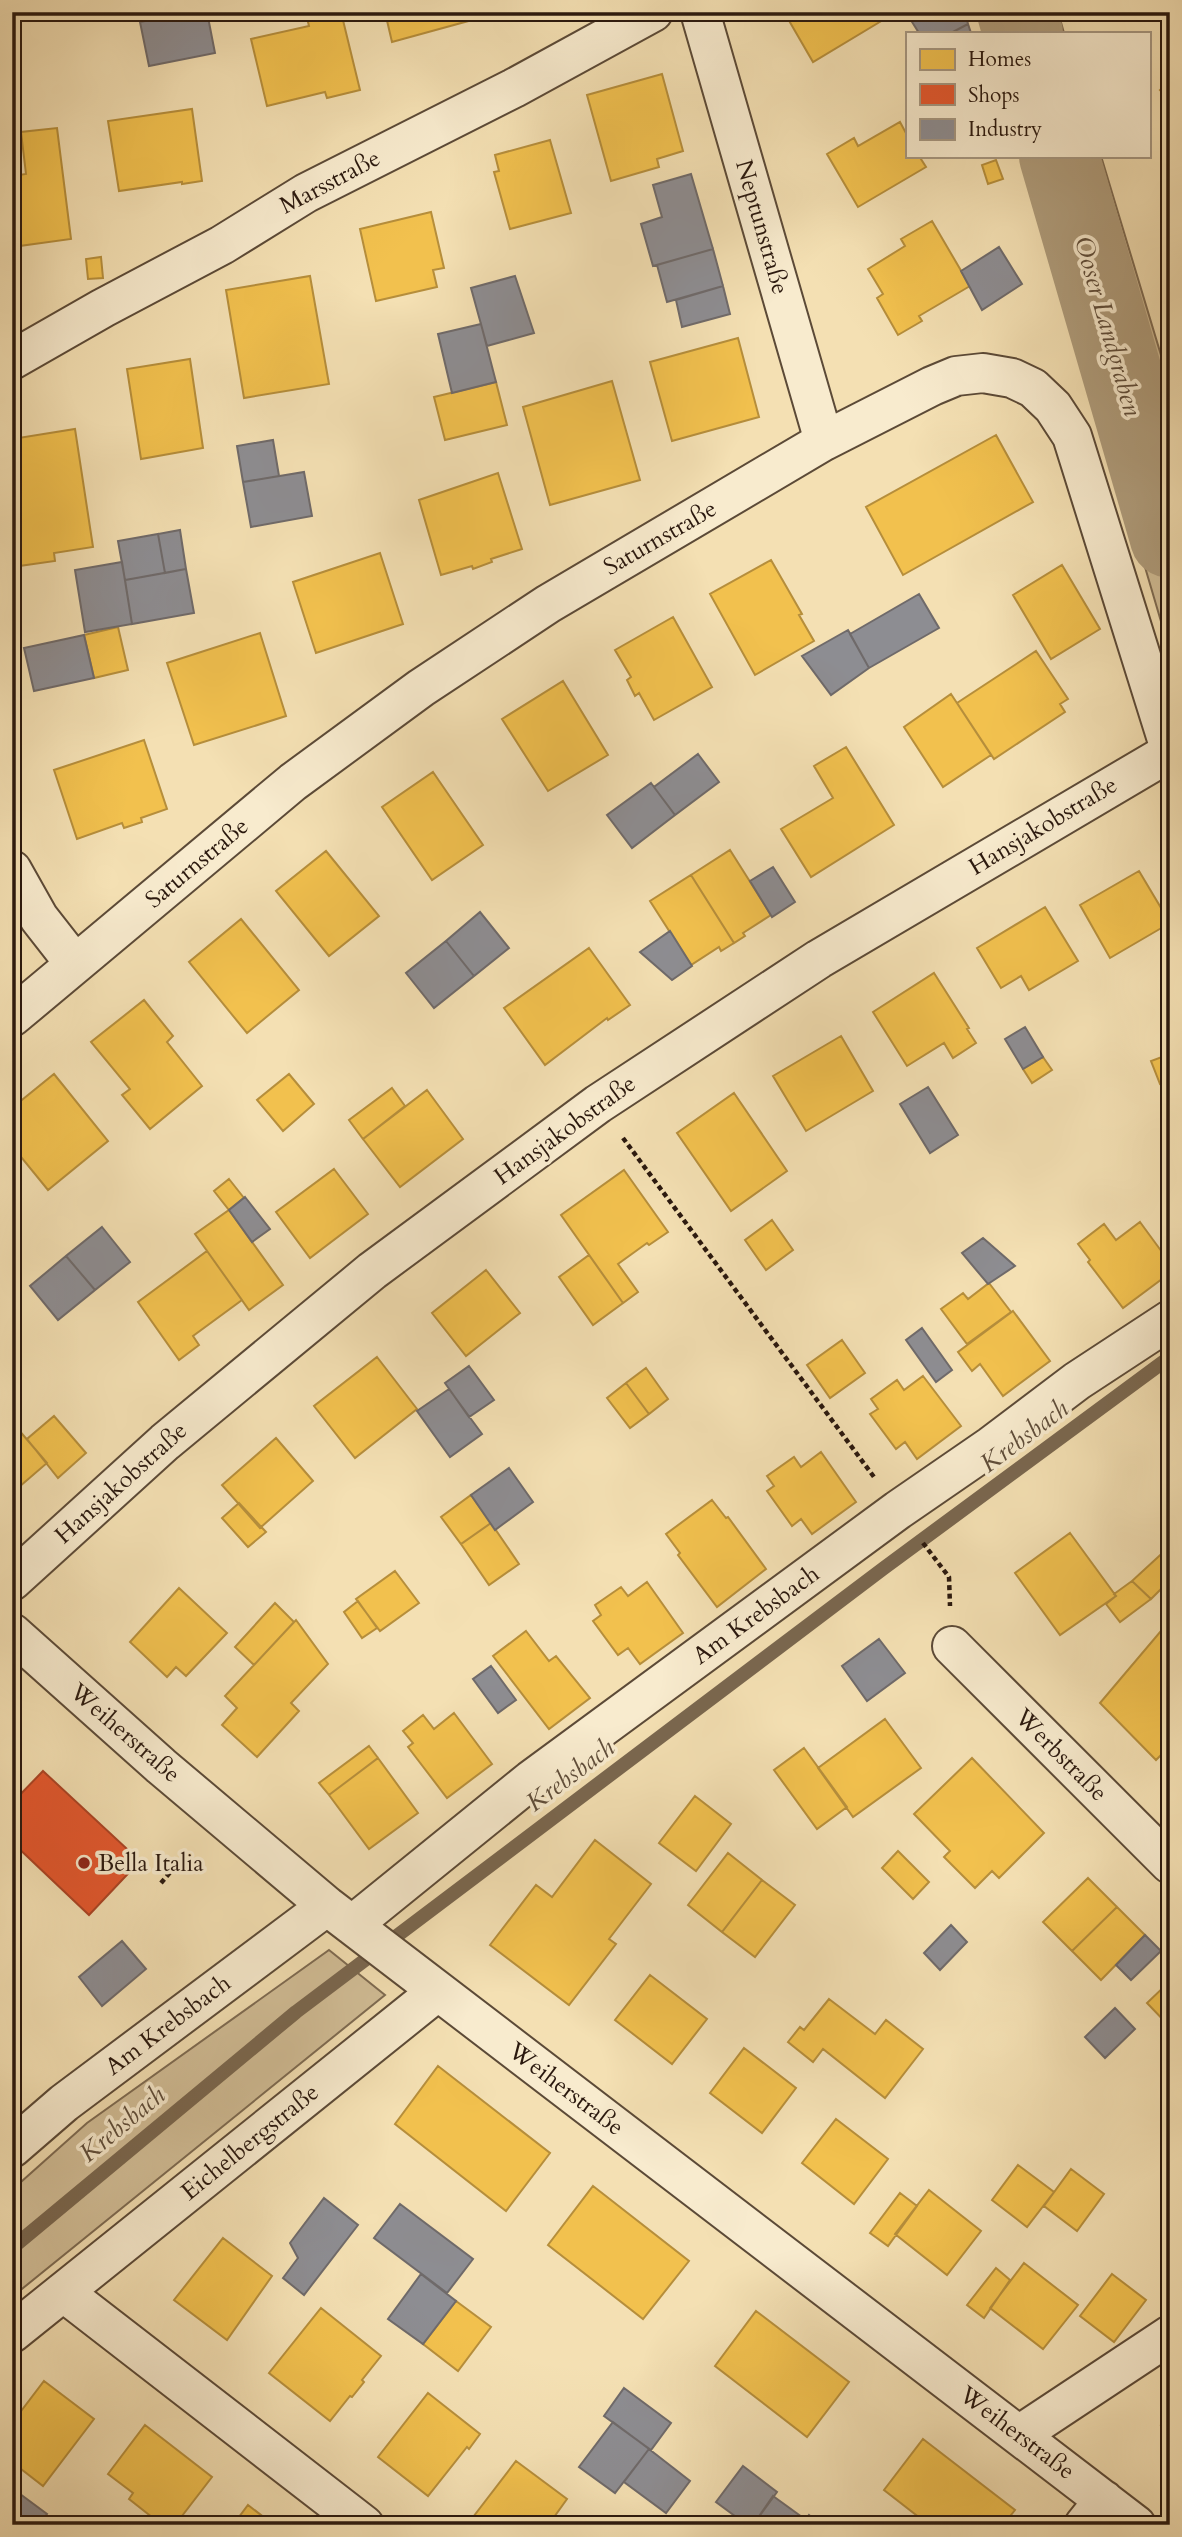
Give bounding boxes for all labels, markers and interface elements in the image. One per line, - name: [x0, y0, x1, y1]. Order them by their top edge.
- legend: [906, 32, 1150, 158]
- text: Homes: [968, 45, 1031, 74]
- text: Shops: [968, 81, 1020, 110]
- text: Industry: [968, 115, 1042, 144]
- street label: Marsstraße: [274, 142, 386, 222]
- street label: Neptunstraße: [727, 156, 797, 298]
- water label: Ooser Landgraben: [1066, 232, 1150, 420]
- street label: Saturnstraße: [597, 492, 723, 584]
- street label: Hansjakobstraße: [963, 769, 1123, 883]
- street label: Saturnstraße: [138, 810, 256, 916]
- street label: Hansjakobstraße: [487, 1067, 643, 1193]
- water label: Krebsbach: [973, 1391, 1076, 1481]
- street label: Hansjakobstraße: [48, 1415, 194, 1551]
- street label: Am Krebsbach: [686, 1558, 826, 1672]
- street label: Weiherstraße: [62, 1675, 187, 1790]
- street label: Werbstraße: [1007, 1701, 1115, 1809]
- water label: Krebsbach: [519, 1730, 622, 1820]
- place label: Bella Italia: [98, 1847, 204, 1880]
- marker: Bella Italia: [76, 1855, 92, 1871]
- street label: Am Krebsbach: [98, 1967, 238, 2083]
- street label: Weiherstraße: [501, 2034, 631, 2143]
- street label: Eichelbergstraße: [174, 2076, 326, 2208]
- water label: Krebsbach: [72, 2077, 173, 2170]
- street label: Weiherstraße: [952, 2378, 1082, 2487]

